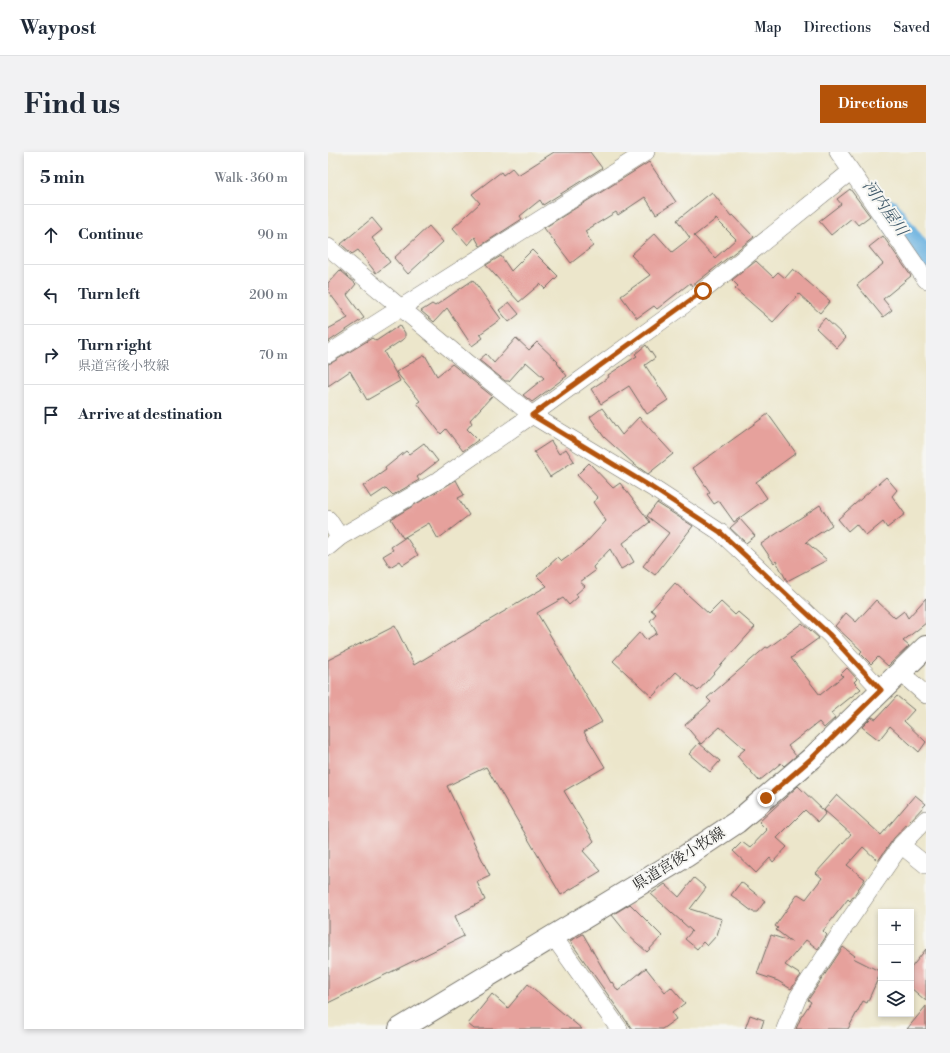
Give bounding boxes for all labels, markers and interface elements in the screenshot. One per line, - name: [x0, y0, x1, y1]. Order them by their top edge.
- text: Waypost: [20, 16, 96, 40]
- text: Map: [754, 19, 782, 37]
- text: Directions: [804, 19, 871, 37]
- text: Saved: [893, 19, 930, 37]
- button: Directions: [820, 85, 926, 123]
- text: Find us: [24, 87, 120, 122]
- text: 5 min: [40, 167, 85, 189]
- text: Walk · 360 m: [215, 170, 288, 186]
- water label: 河内屋川: [858, 176, 913, 241]
- icon: ahead: [40, 224, 62, 246]
- text: Continue: [78, 225, 143, 244]
- text: 90 m: [257, 227, 288, 243]
- route start: [694, 282, 712, 300]
- icon: left: [40, 284, 62, 306]
- text: Turn left: [78, 285, 140, 304]
- text: 200 m: [249, 287, 288, 303]
- text: Turn right: [78, 336, 152, 355]
- icon: right: [40, 344, 62, 366]
- text: 70 m: [259, 347, 288, 363]
- text: 県道宮後小牧線: [78, 358, 169, 374]
- icon: arrive: [40, 404, 62, 426]
- text: Arrive at destination: [78, 405, 222, 424]
- route end: [757, 789, 775, 807]
- street label: 県道宮後小牧線: [629, 823, 729, 895]
- map controls: [878, 909, 914, 1017]
- button: +: [878, 909, 914, 945]
- button: −: [878, 945, 914, 981]
- button: layers: [878, 981, 914, 1017]

